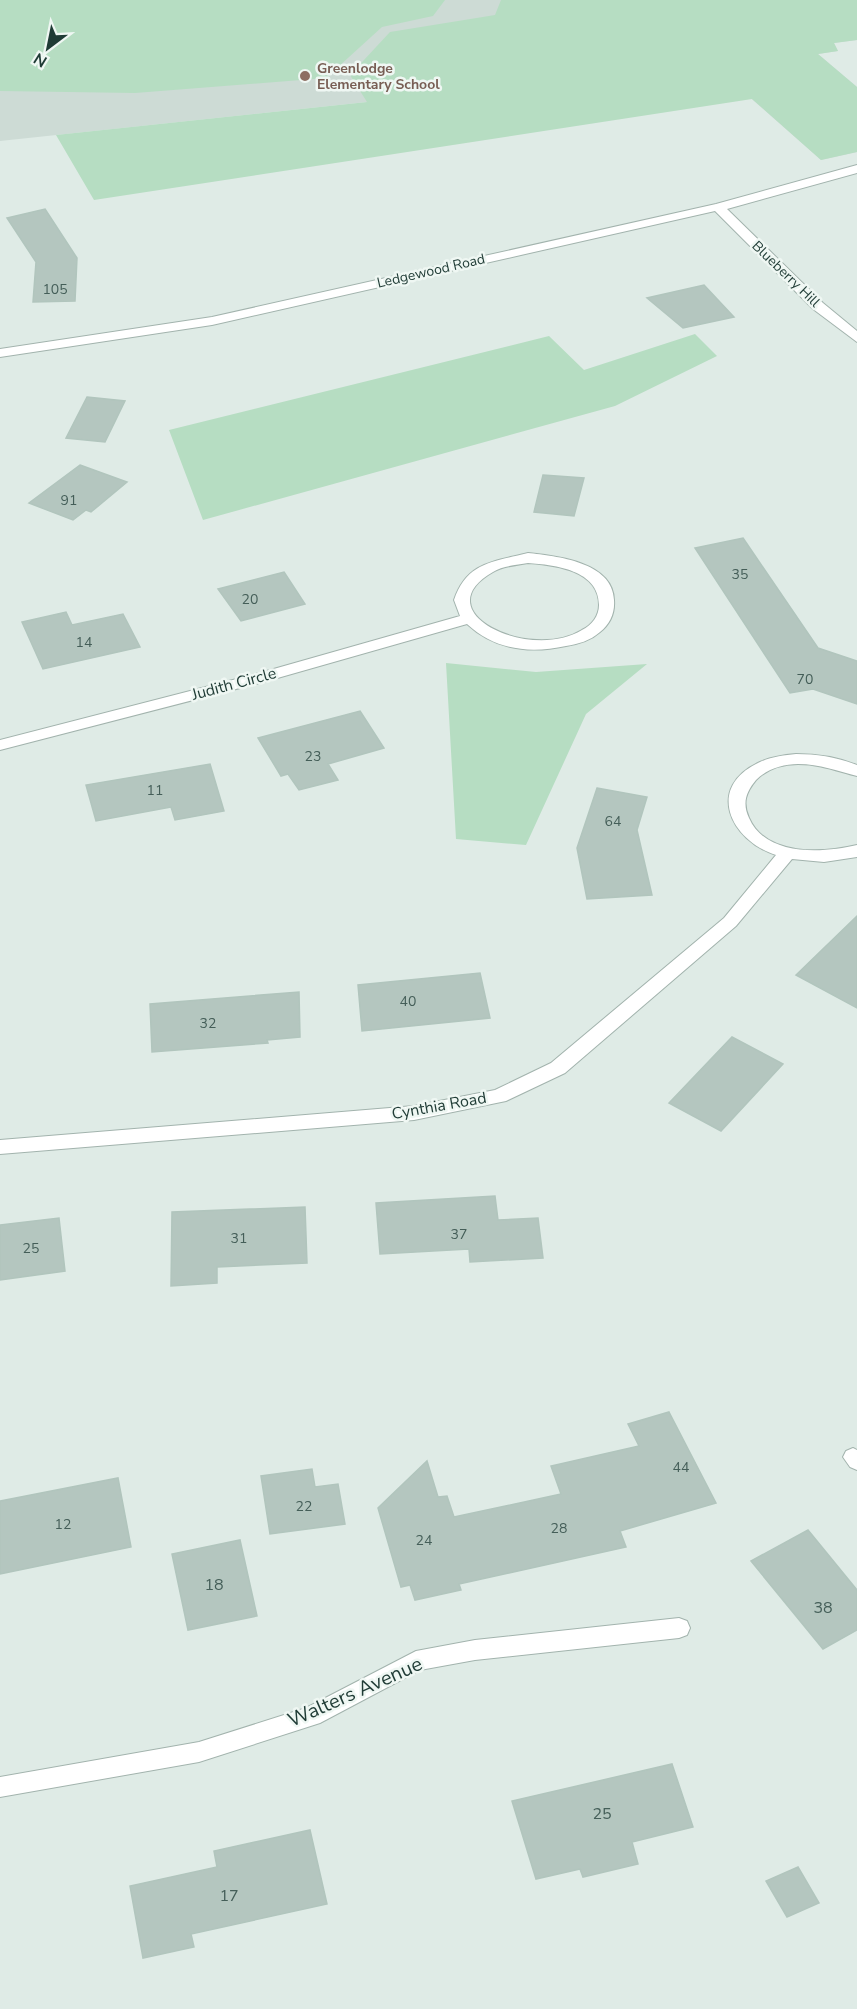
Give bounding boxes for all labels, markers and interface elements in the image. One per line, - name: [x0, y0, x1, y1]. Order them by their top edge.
- north arrow: [18, 18, 78, 78]
- text: N: [30, 47, 51, 72]
- place label: Greenlodge Elementary School: [317, 59, 440, 94]
- marker: Greenlodge Elementary School: [298, 69, 312, 83]
- street label: Blueberry Hill: [748, 237, 825, 312]
- street label: Ledgewood Road: [375, 249, 487, 293]
- house number: 105: [42, 280, 68, 299]
- house number: 91: [61, 491, 77, 510]
- house number: 35: [732, 565, 748, 584]
- house number: 20: [242, 590, 258, 609]
- house number: 14: [76, 633, 92, 652]
- street label: Judith Circle: [188, 662, 279, 706]
- house number: 70: [797, 670, 813, 689]
- house number: 23: [305, 747, 321, 766]
- house number: 11: [147, 781, 163, 800]
- house number: 64: [605, 812, 621, 831]
- house number: 40: [400, 992, 416, 1011]
- house number: 32: [200, 1014, 216, 1033]
- street label: Cynthia Road: [390, 1087, 488, 1125]
- house number: 37: [451, 1225, 467, 1244]
- house number: 31: [231, 1229, 247, 1248]
- house number: 25: [23, 1239, 39, 1258]
- house number: 44: [673, 1458, 689, 1477]
- house number: 22: [296, 1497, 312, 1516]
- house number: 12: [55, 1515, 71, 1534]
- house number: 28: [551, 1519, 567, 1538]
- house number: 24: [416, 1531, 432, 1550]
- house number: 18: [204, 1574, 224, 1596]
- house number: 38: [813, 1597, 833, 1619]
- street label: Walters Avenue: [283, 1650, 427, 1734]
- house number: 25: [592, 1803, 612, 1825]
- house number: 17: [219, 1885, 239, 1907]

